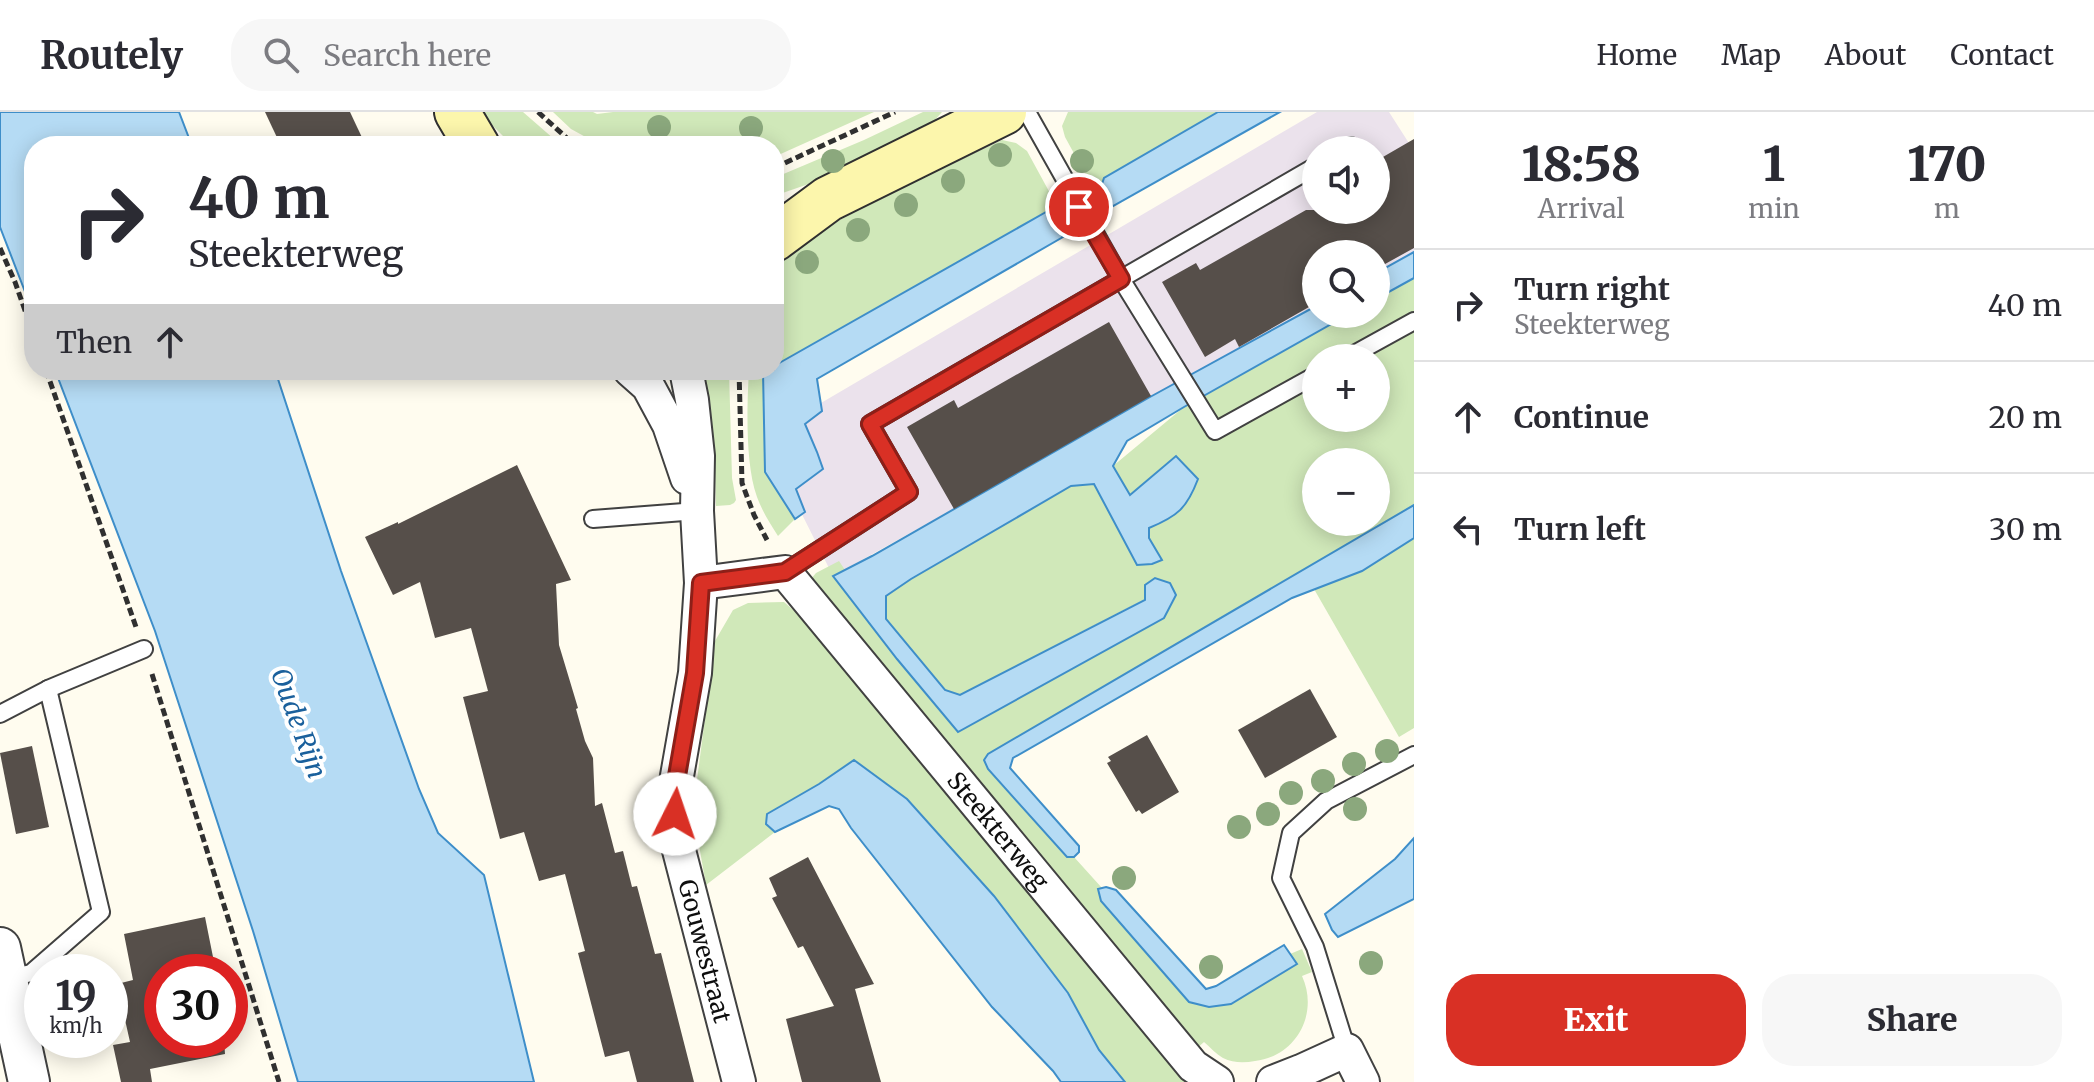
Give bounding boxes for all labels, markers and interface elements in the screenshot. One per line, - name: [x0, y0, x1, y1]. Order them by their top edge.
- search box: [231, 19, 791, 91]
- text: Routely: [40, 32, 183, 79]
- icon: search: [259, 33, 303, 77]
- text: Search here: [323, 36, 491, 74]
- text: Home: [1596, 37, 1677, 73]
- text: Map: [1721, 37, 1781, 73]
- text: About: [1825, 37, 1906, 73]
- text: Contact: [1950, 37, 2054, 73]
- text: 18:58: [1521, 134, 1641, 194]
- text: 1: [1763, 134, 1785, 194]
- text: 170: [1907, 134, 1987, 194]
- map controls: [1302, 136, 1390, 536]
- button: sound: [1302, 136, 1390, 224]
- text: 40 m: [188, 163, 330, 233]
- icon: right: [56, 168, 160, 272]
- pin: [1045, 173, 1113, 241]
- icon: arrive: [1057, 185, 1101, 229]
- text: Arrival: [1538, 192, 1625, 225]
- text: min: [1748, 192, 1800, 225]
- text: m: [1934, 192, 1960, 225]
- text: Steekterweg: [188, 232, 404, 277]
- button: search: [1302, 240, 1390, 328]
- text: Turn right: [1514, 270, 1670, 308]
- icon: right: [1446, 283, 1490, 327]
- text: 40 m: [1988, 286, 2062, 324]
- text: Steekterweg: [1514, 308, 1670, 341]
- icon: ahead: [148, 320, 192, 364]
- text: Then: [56, 323, 132, 361]
- button: +: [1302, 344, 1390, 432]
- icon: ahead: [1446, 395, 1490, 439]
- text: Continue: [1514, 398, 1649, 436]
- text: 20 m: [1989, 398, 2062, 436]
- button: −: [1302, 448, 1390, 536]
- icon: left: [1446, 507, 1490, 551]
- text: Turn left: [1514, 510, 1646, 548]
- text: 30 m: [1989, 510, 2062, 548]
- water label: Oude Rijn: [264, 663, 334, 783]
- street label: Steekterweg: [941, 765, 1057, 896]
- position arrow: [633, 772, 717, 856]
- street label: Gouwestraat: [672, 876, 739, 1027]
- speed limit sign: 30: [144, 954, 248, 1058]
- text: 19: [55, 971, 97, 1021]
- button: Exit: [1446, 974, 1746, 1066]
- button: Share: [1762, 974, 2062, 1066]
- text: km/h: [50, 1013, 102, 1038]

